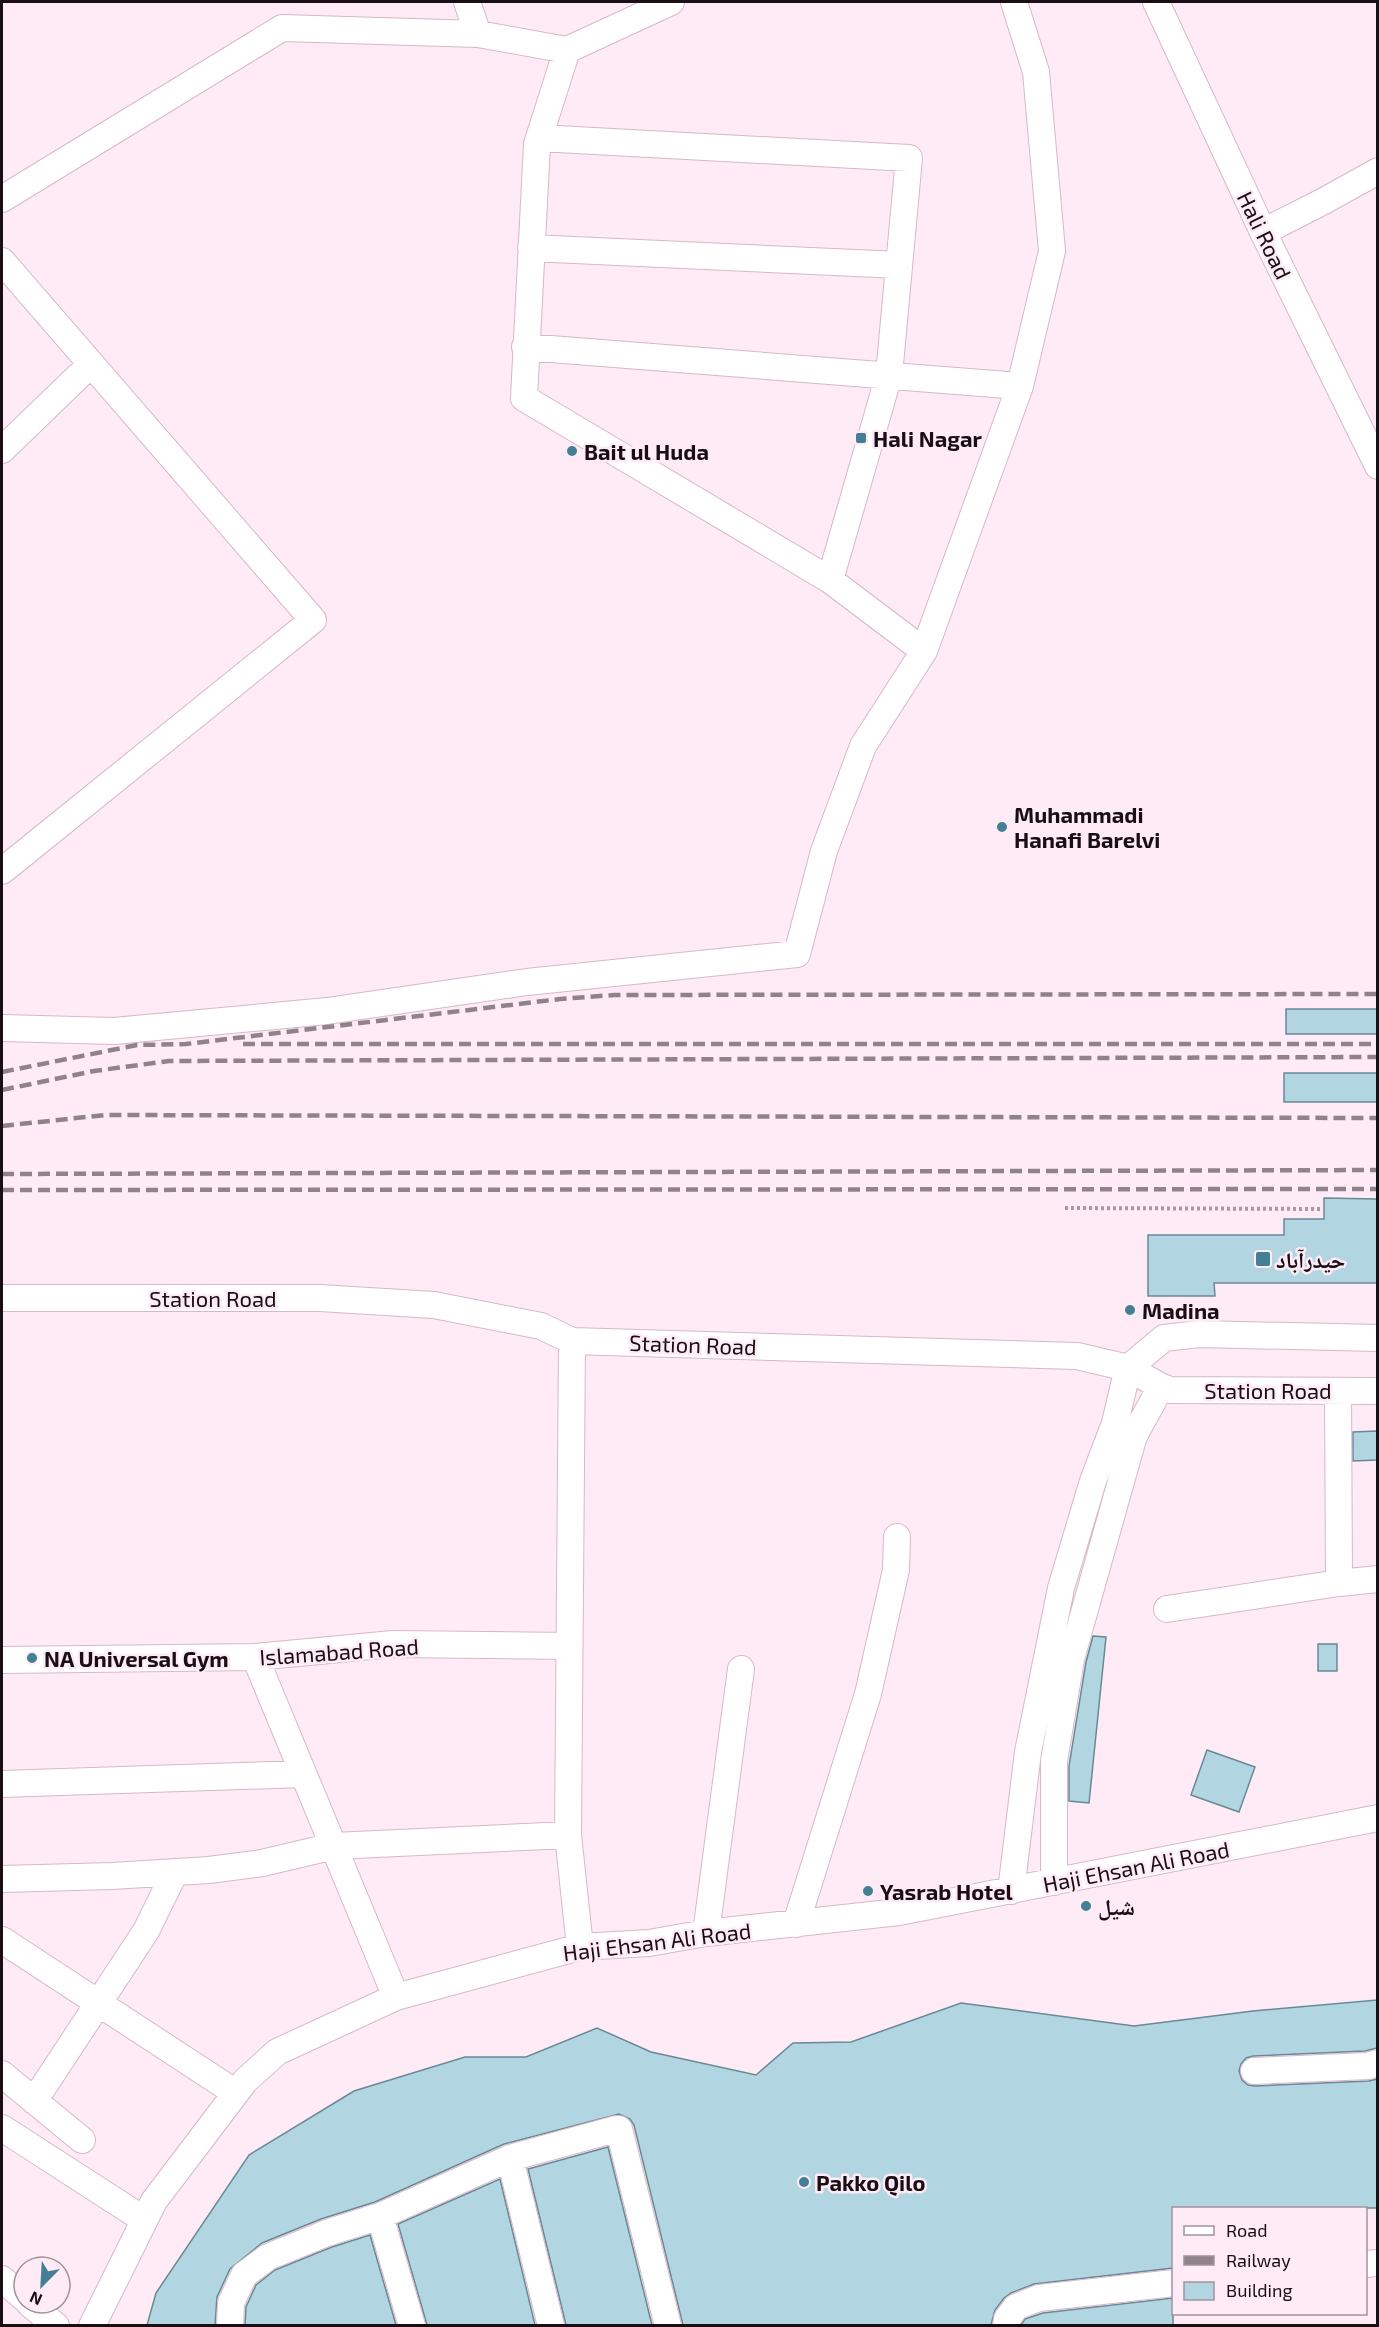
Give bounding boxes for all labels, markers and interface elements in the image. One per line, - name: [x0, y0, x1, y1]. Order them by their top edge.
- street label: Hali Road: [1233, 187, 1297, 283]
- place label: Hali Nagar: [873, 425, 982, 451]
- marker: Hali Nagar: [854, 431, 868, 445]
- place label: Bait ul Huda: [584, 438, 709, 464]
- marker: Bait ul Huda: [565, 444, 579, 458]
- place label: Muhammadi Hanafi Barelvi: [1014, 801, 1160, 852]
- marker: Muhammadi Hanafi Barelvi: [995, 820, 1009, 834]
- place label: حیدرآباد: [1276, 1246, 1345, 1274]
- marker: حیدرآباد: [1254, 1250, 1272, 1268]
- street label: Station Road: [149, 1285, 277, 1311]
- place label: Madina: [1142, 1297, 1220, 1323]
- marker: Madina: [1123, 1303, 1137, 1317]
- street label: Station Road: [629, 1329, 757, 1359]
- street label: Station Road: [1204, 1377, 1332, 1403]
- street label: Islamabad Road: [258, 1632, 420, 1670]
- place label: NA Universal Gym: [44, 1645, 229, 1672]
- marker: NA Universal Gym: [25, 1651, 39, 1665]
- street label: Haji Ehsan Ali Road: [1041, 1835, 1232, 1898]
- place label: Yasrab Hotel: [880, 1878, 1014, 1904]
- marker: Yasrab Hotel: [861, 1884, 875, 1898]
- place label: شیل: [1098, 1893, 1135, 1921]
- marker: شیل: [1079, 1899, 1093, 1913]
- street label: Haji Ehsan Ali Road: [561, 1917, 753, 1966]
- place label: Pakko Qilo: [816, 2169, 925, 2196]
- marker: Pakko Qilo: [797, 2175, 811, 2189]
- legend: [1172, 2207, 1367, 2315]
- text: Road: [1226, 2219, 1267, 2241]
- text: Railway: [1226, 2249, 1291, 2271]
- north arrow: [12, 2255, 72, 2315]
- text: Building: [1226, 2279, 1293, 2301]
- text: N: [27, 2288, 45, 2310]

